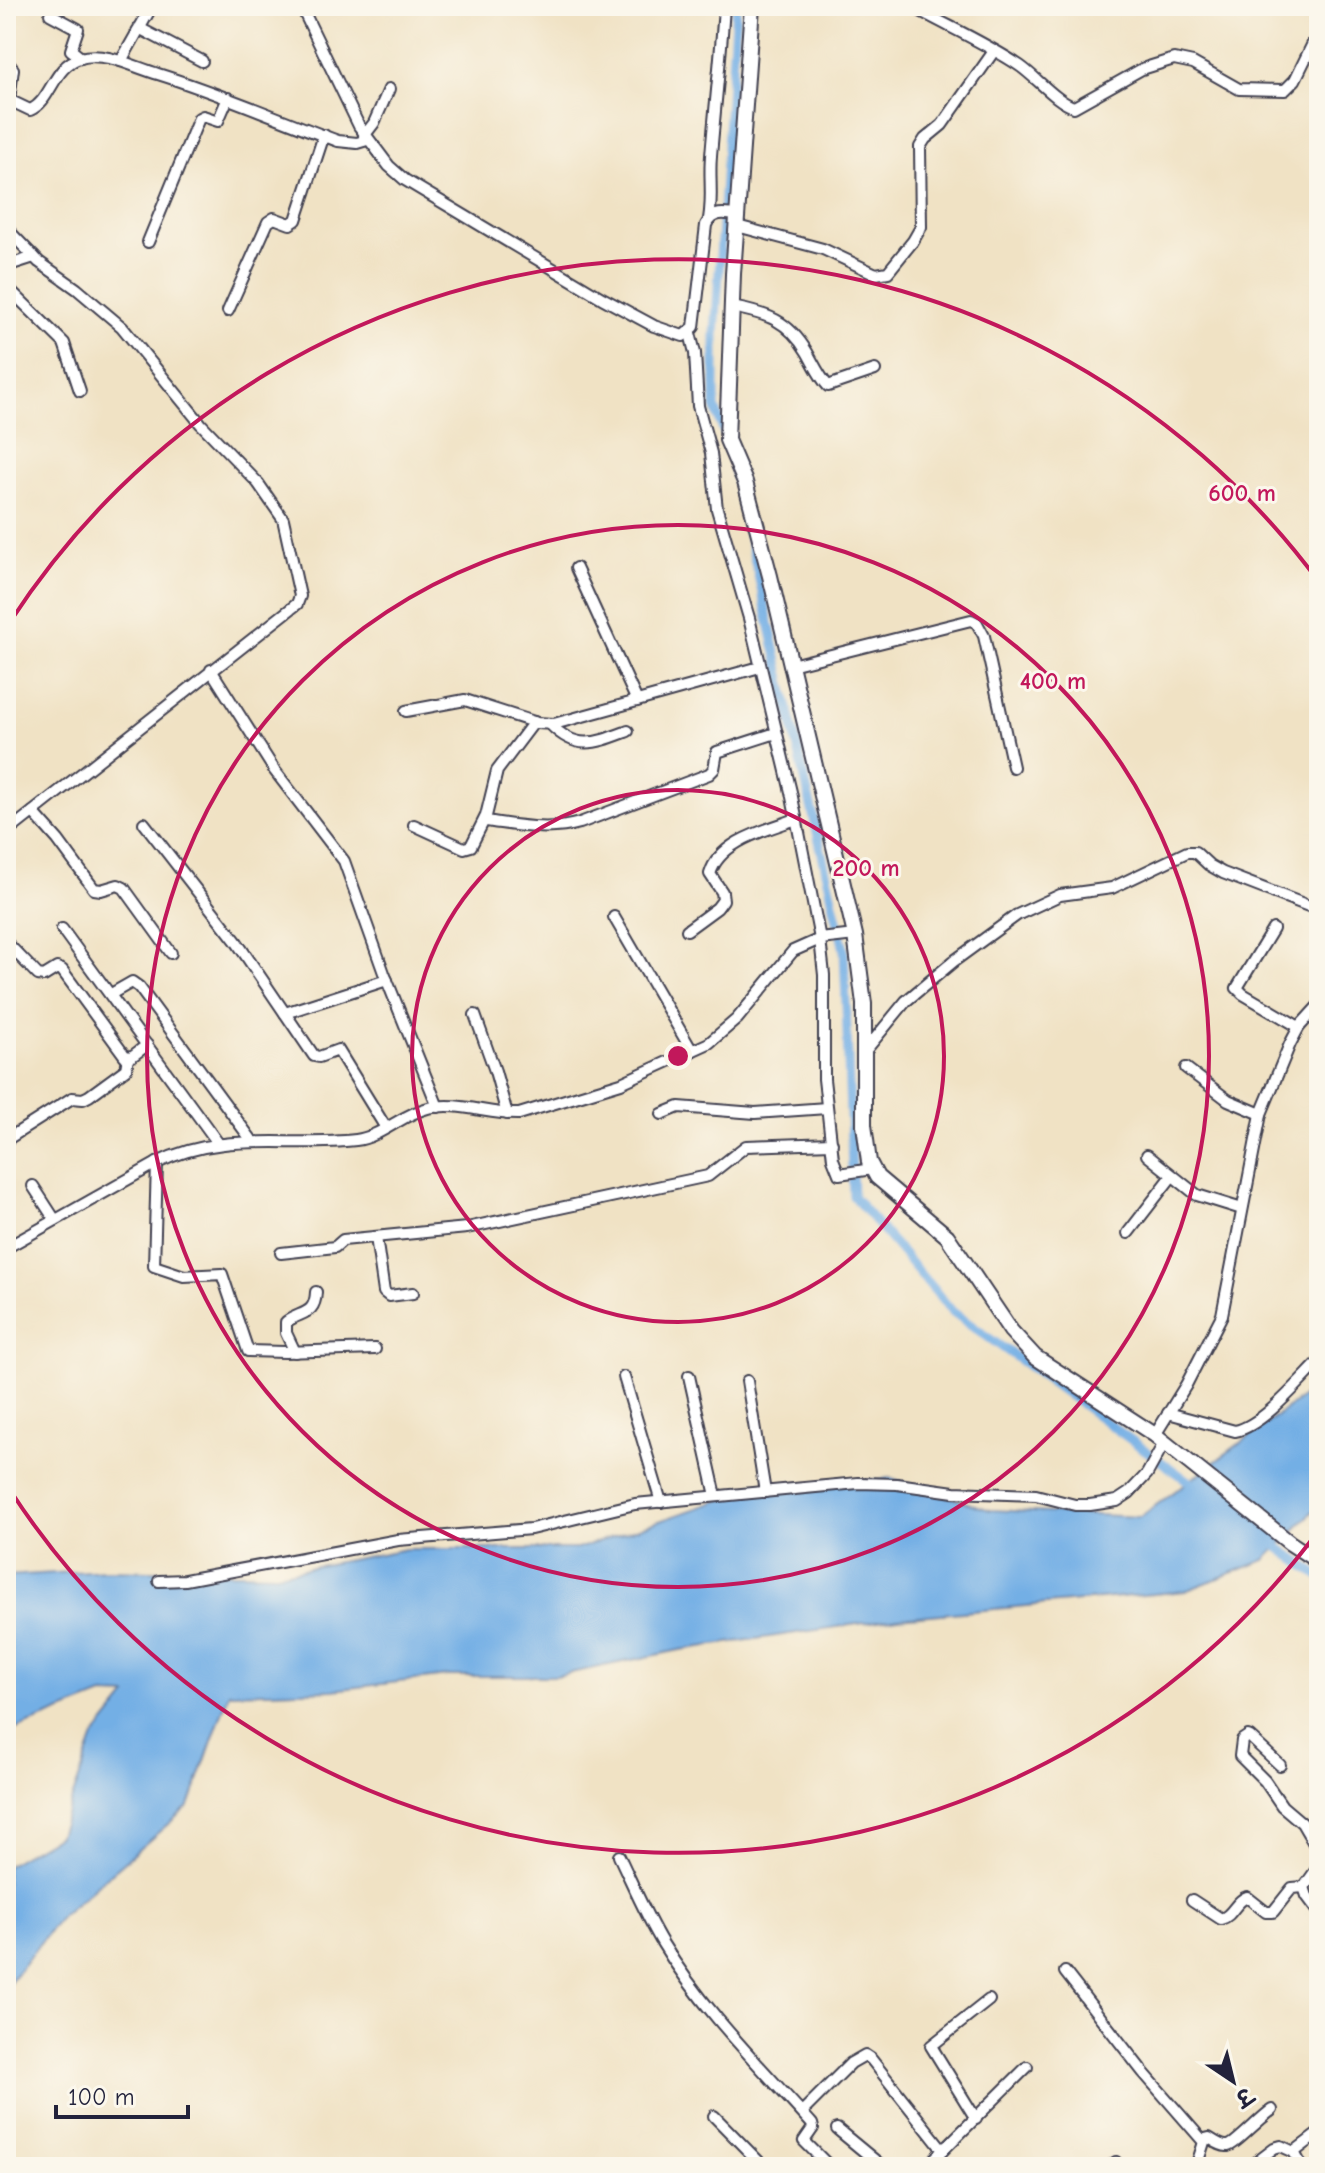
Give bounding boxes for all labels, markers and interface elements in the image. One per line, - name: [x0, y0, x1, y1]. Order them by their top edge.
- text: 600 m: [1208, 479, 1276, 507]
- text: 400 m: [1020, 667, 1086, 695]
- text: 200 m: [832, 854, 900, 882]
- centre of rings: [664, 1042, 692, 1070]
- north arrow: [1193, 2041, 1273, 2121]
- scale bar: [56, 2069, 188, 2119]
- text: उ: [1229, 2081, 1259, 2113]
- text: 100 m: [68, 2083, 135, 2111]

